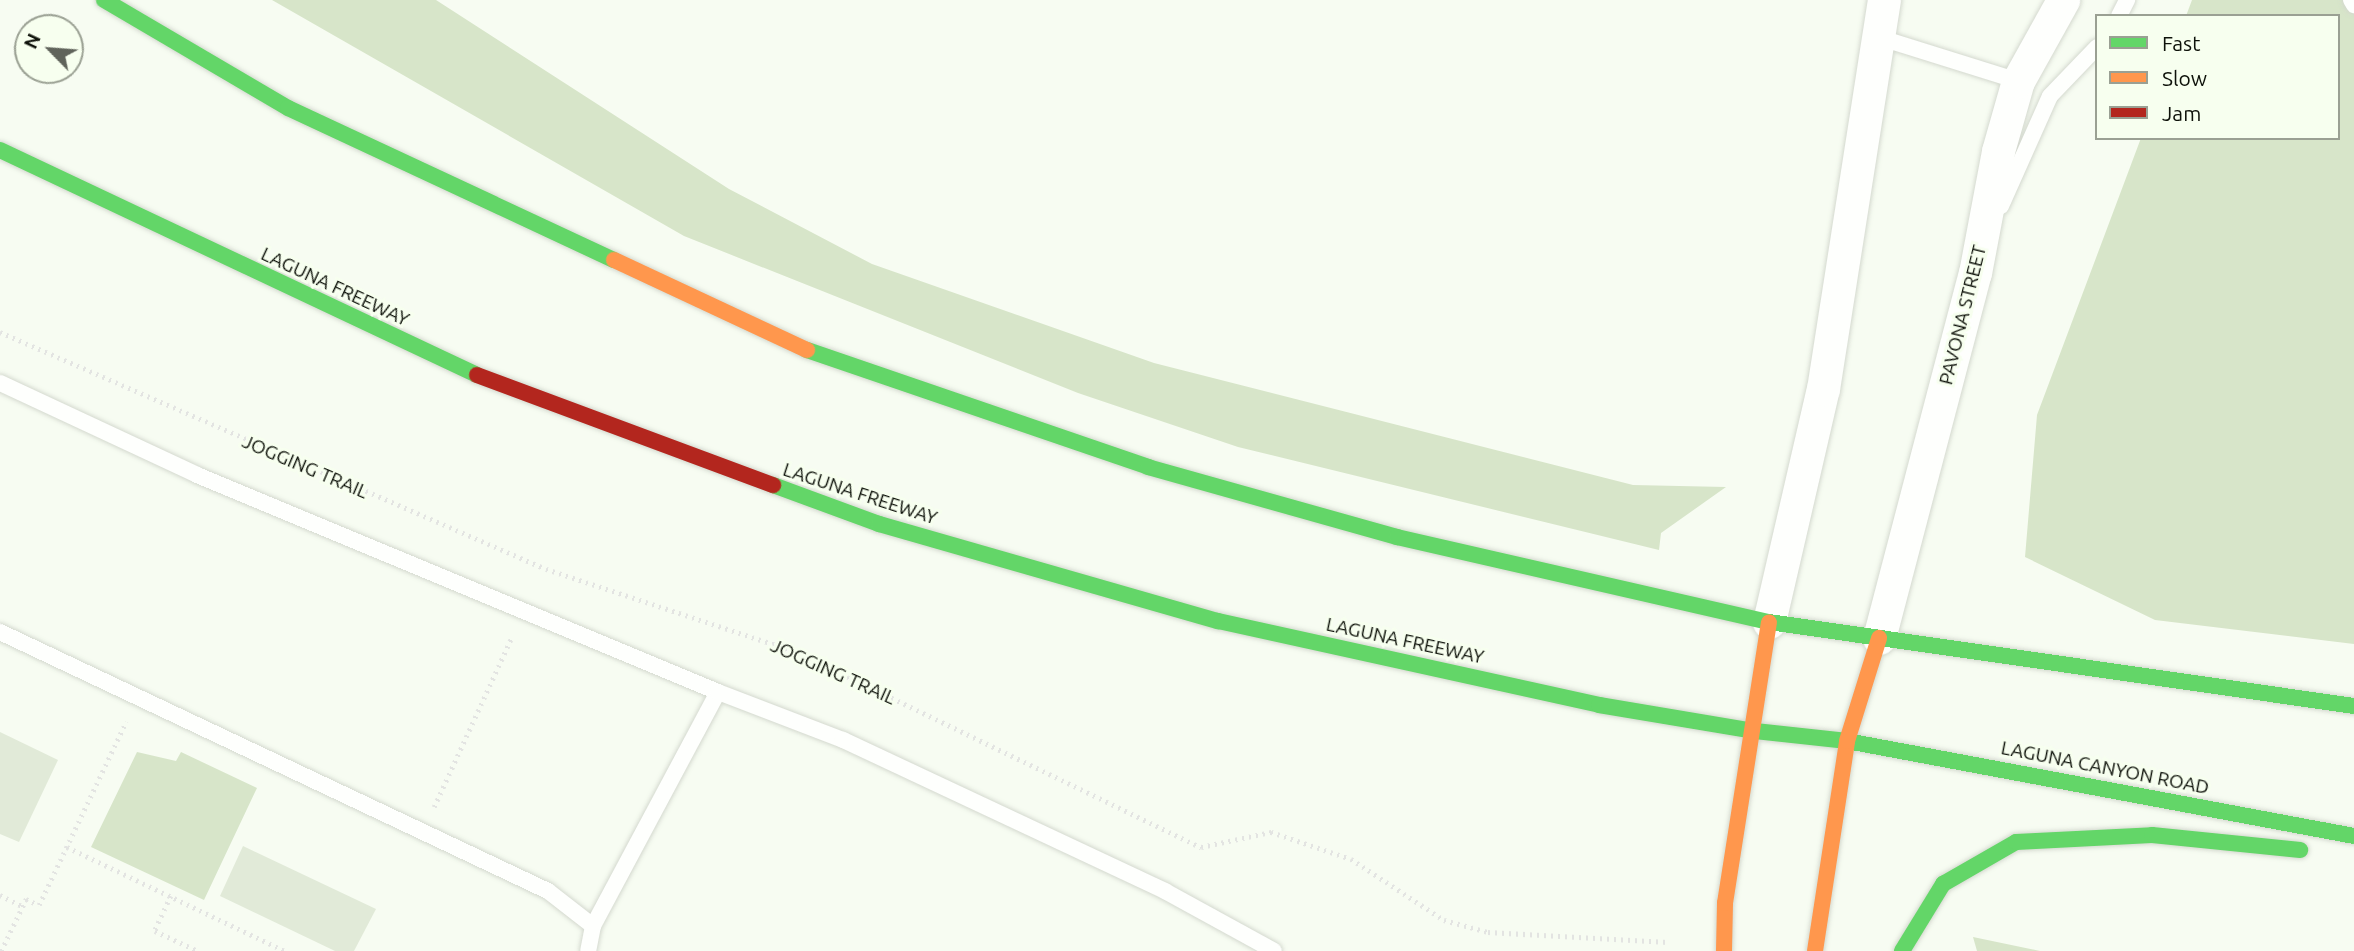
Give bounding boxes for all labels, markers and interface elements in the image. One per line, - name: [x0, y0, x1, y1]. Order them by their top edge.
- north arrow: [14, 14, 84, 84]
- legend: [2095, 14, 2340, 140]
- text: N: [19, 30, 45, 52]
- text: Fast: [2162, 31, 2200, 55]
- text: Slow: [2162, 66, 2207, 90]
- text: Jam: [2162, 101, 2201, 125]
- street label: LAGUNA FREEWAY: [257, 243, 413, 331]
- street label: PAVONA STREET: [1935, 243, 1991, 387]
- street label: JOGGING TRAIL: [239, 430, 371, 504]
- street label: LAGUNA FREEWAY: [780, 458, 940, 530]
- street label: LAGUNA FREEWAY: [1324, 613, 1486, 669]
- street label: JOGGING TRAIL: [767, 634, 899, 710]
- street label: LAGUNA CANYON ROAD: [1999, 737, 2211, 799]

